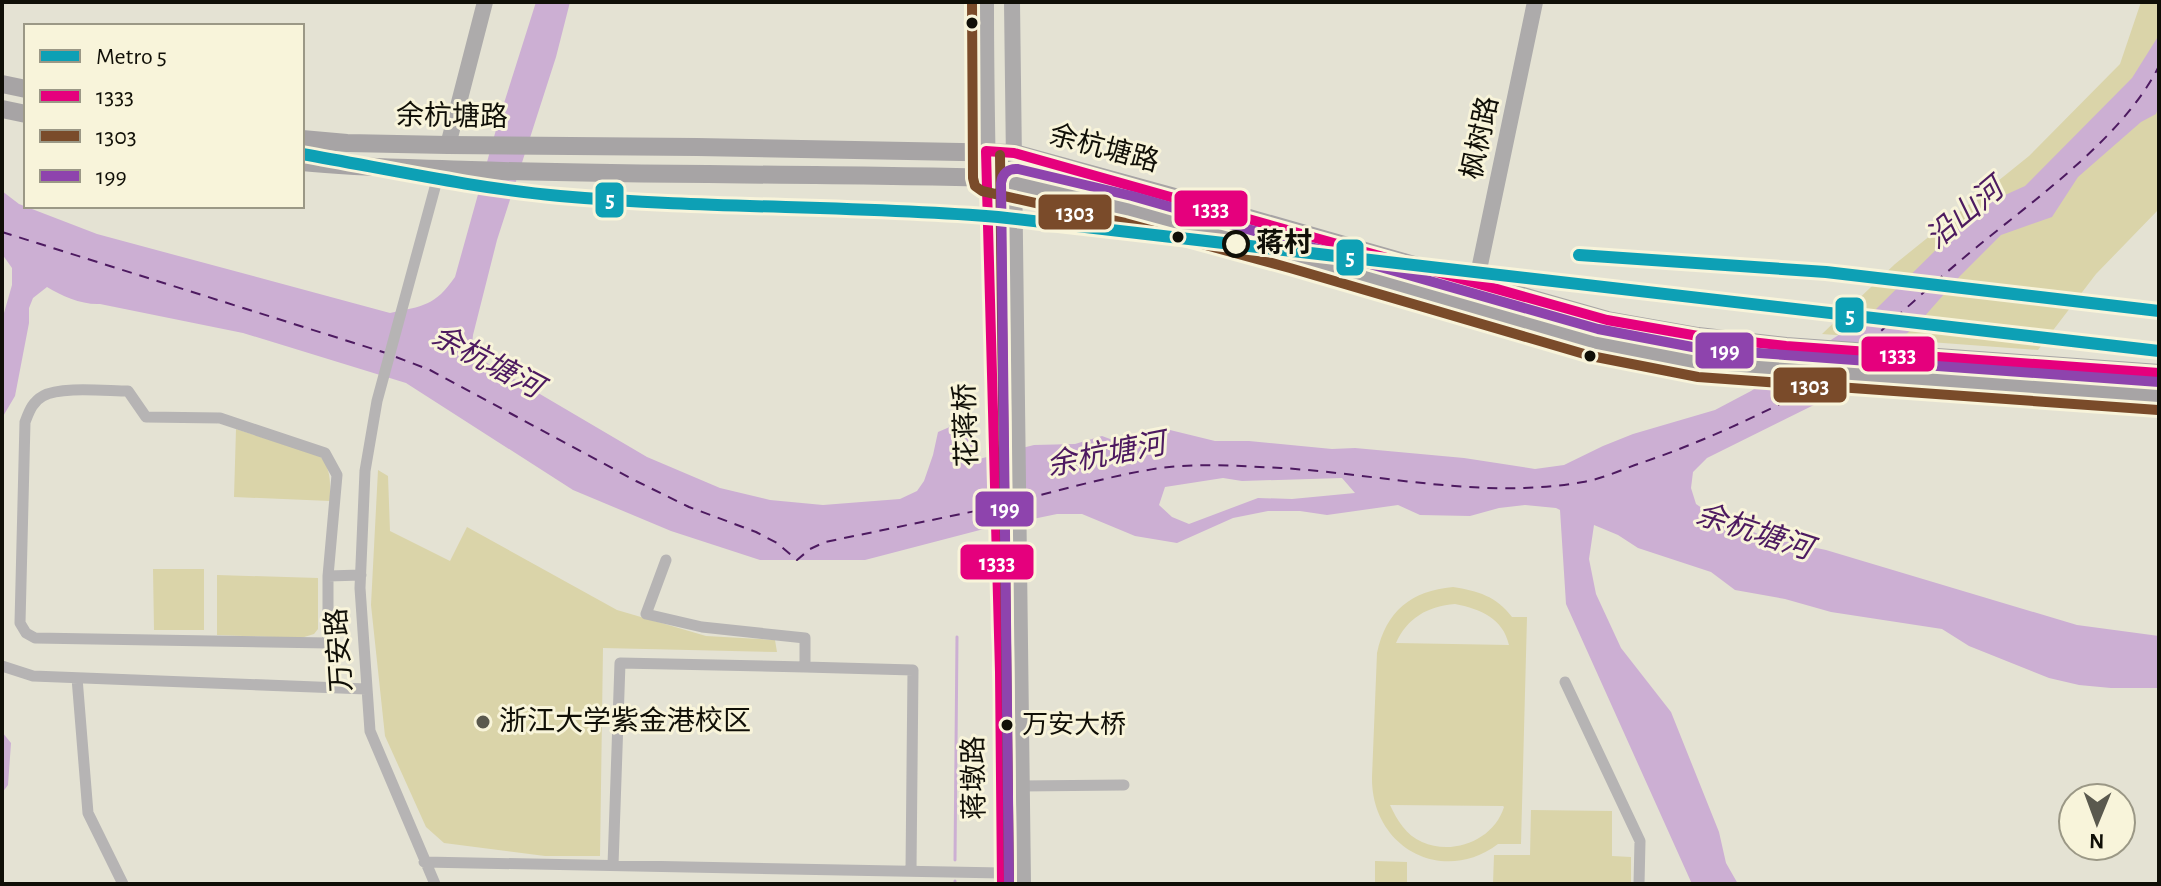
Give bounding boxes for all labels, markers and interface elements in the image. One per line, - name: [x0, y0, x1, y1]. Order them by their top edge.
- unlabelled marker: [964, 15, 980, 31]
- legend: [24, 24, 304, 208]
- text: Metro 5: [96, 45, 167, 69]
- text: 1333: [96, 85, 134, 109]
- street label: 枫树路: [1457, 94, 1503, 182]
- street label: 余杭塘路: [396, 100, 508, 132]
- street label: 余杭塘路: [1046, 119, 1162, 177]
- text: 1303: [96, 125, 137, 149]
- text: 199: [96, 165, 127, 189]
- water label: 沿山河: [1920, 170, 2013, 254]
- line badge: 5: [594, 181, 625, 219]
- text: 5: [605, 189, 615, 211]
- line badge: 1333: [1173, 189, 1249, 228]
- line badge: 1303: [1037, 193, 1113, 231]
- text: 1333: [1193, 198, 1229, 220]
- text: 1303: [1056, 202, 1094, 224]
- place label: 蒋村: [1256, 228, 1312, 258]
- unlabelled marker: [1170, 229, 1186, 245]
- marker: 蒋村: [1223, 231, 1249, 257]
- line badge: 5: [1335, 238, 1365, 277]
- text: 5: [1345, 247, 1355, 269]
- line badge: 5: [1834, 296, 1865, 334]
- text: 5: [1845, 305, 1855, 327]
- water label: 余杭塘河: [427, 319, 552, 406]
- line badge: 199: [1694, 331, 1755, 370]
- line badge: 1333: [1860, 335, 1936, 373]
- text: 199: [1710, 340, 1740, 362]
- text: 1333: [1880, 344, 1916, 366]
- unlabelled marker: [1582, 348, 1598, 364]
- line badge: 1303: [1772, 366, 1848, 404]
- text: 1303: [1791, 375, 1829, 397]
- street label: 花蒋桥: [950, 383, 982, 468]
- water label: 余杭塘河: [1044, 426, 1173, 481]
- line badge: 199: [974, 490, 1035, 528]
- water label: 余杭塘河: [1692, 497, 1821, 566]
- text: 199: [990, 498, 1020, 520]
- line badge: 1333: [959, 543, 1035, 581]
- text: 1333: [979, 552, 1015, 574]
- street label: 万安路: [321, 607, 357, 693]
- place label: 浙江大学紫金港校区: [499, 706, 751, 736]
- place label: 万安大桥: [1022, 711, 1126, 738]
- marker: 浙江大学紫金港校区: [474, 713, 492, 731]
- marker: 万安大桥: [999, 717, 1015, 733]
- street label: 蒋墩路: [958, 736, 990, 820]
- north arrow: [2057, 782, 2137, 862]
- text: N: [2089, 830, 2105, 852]

